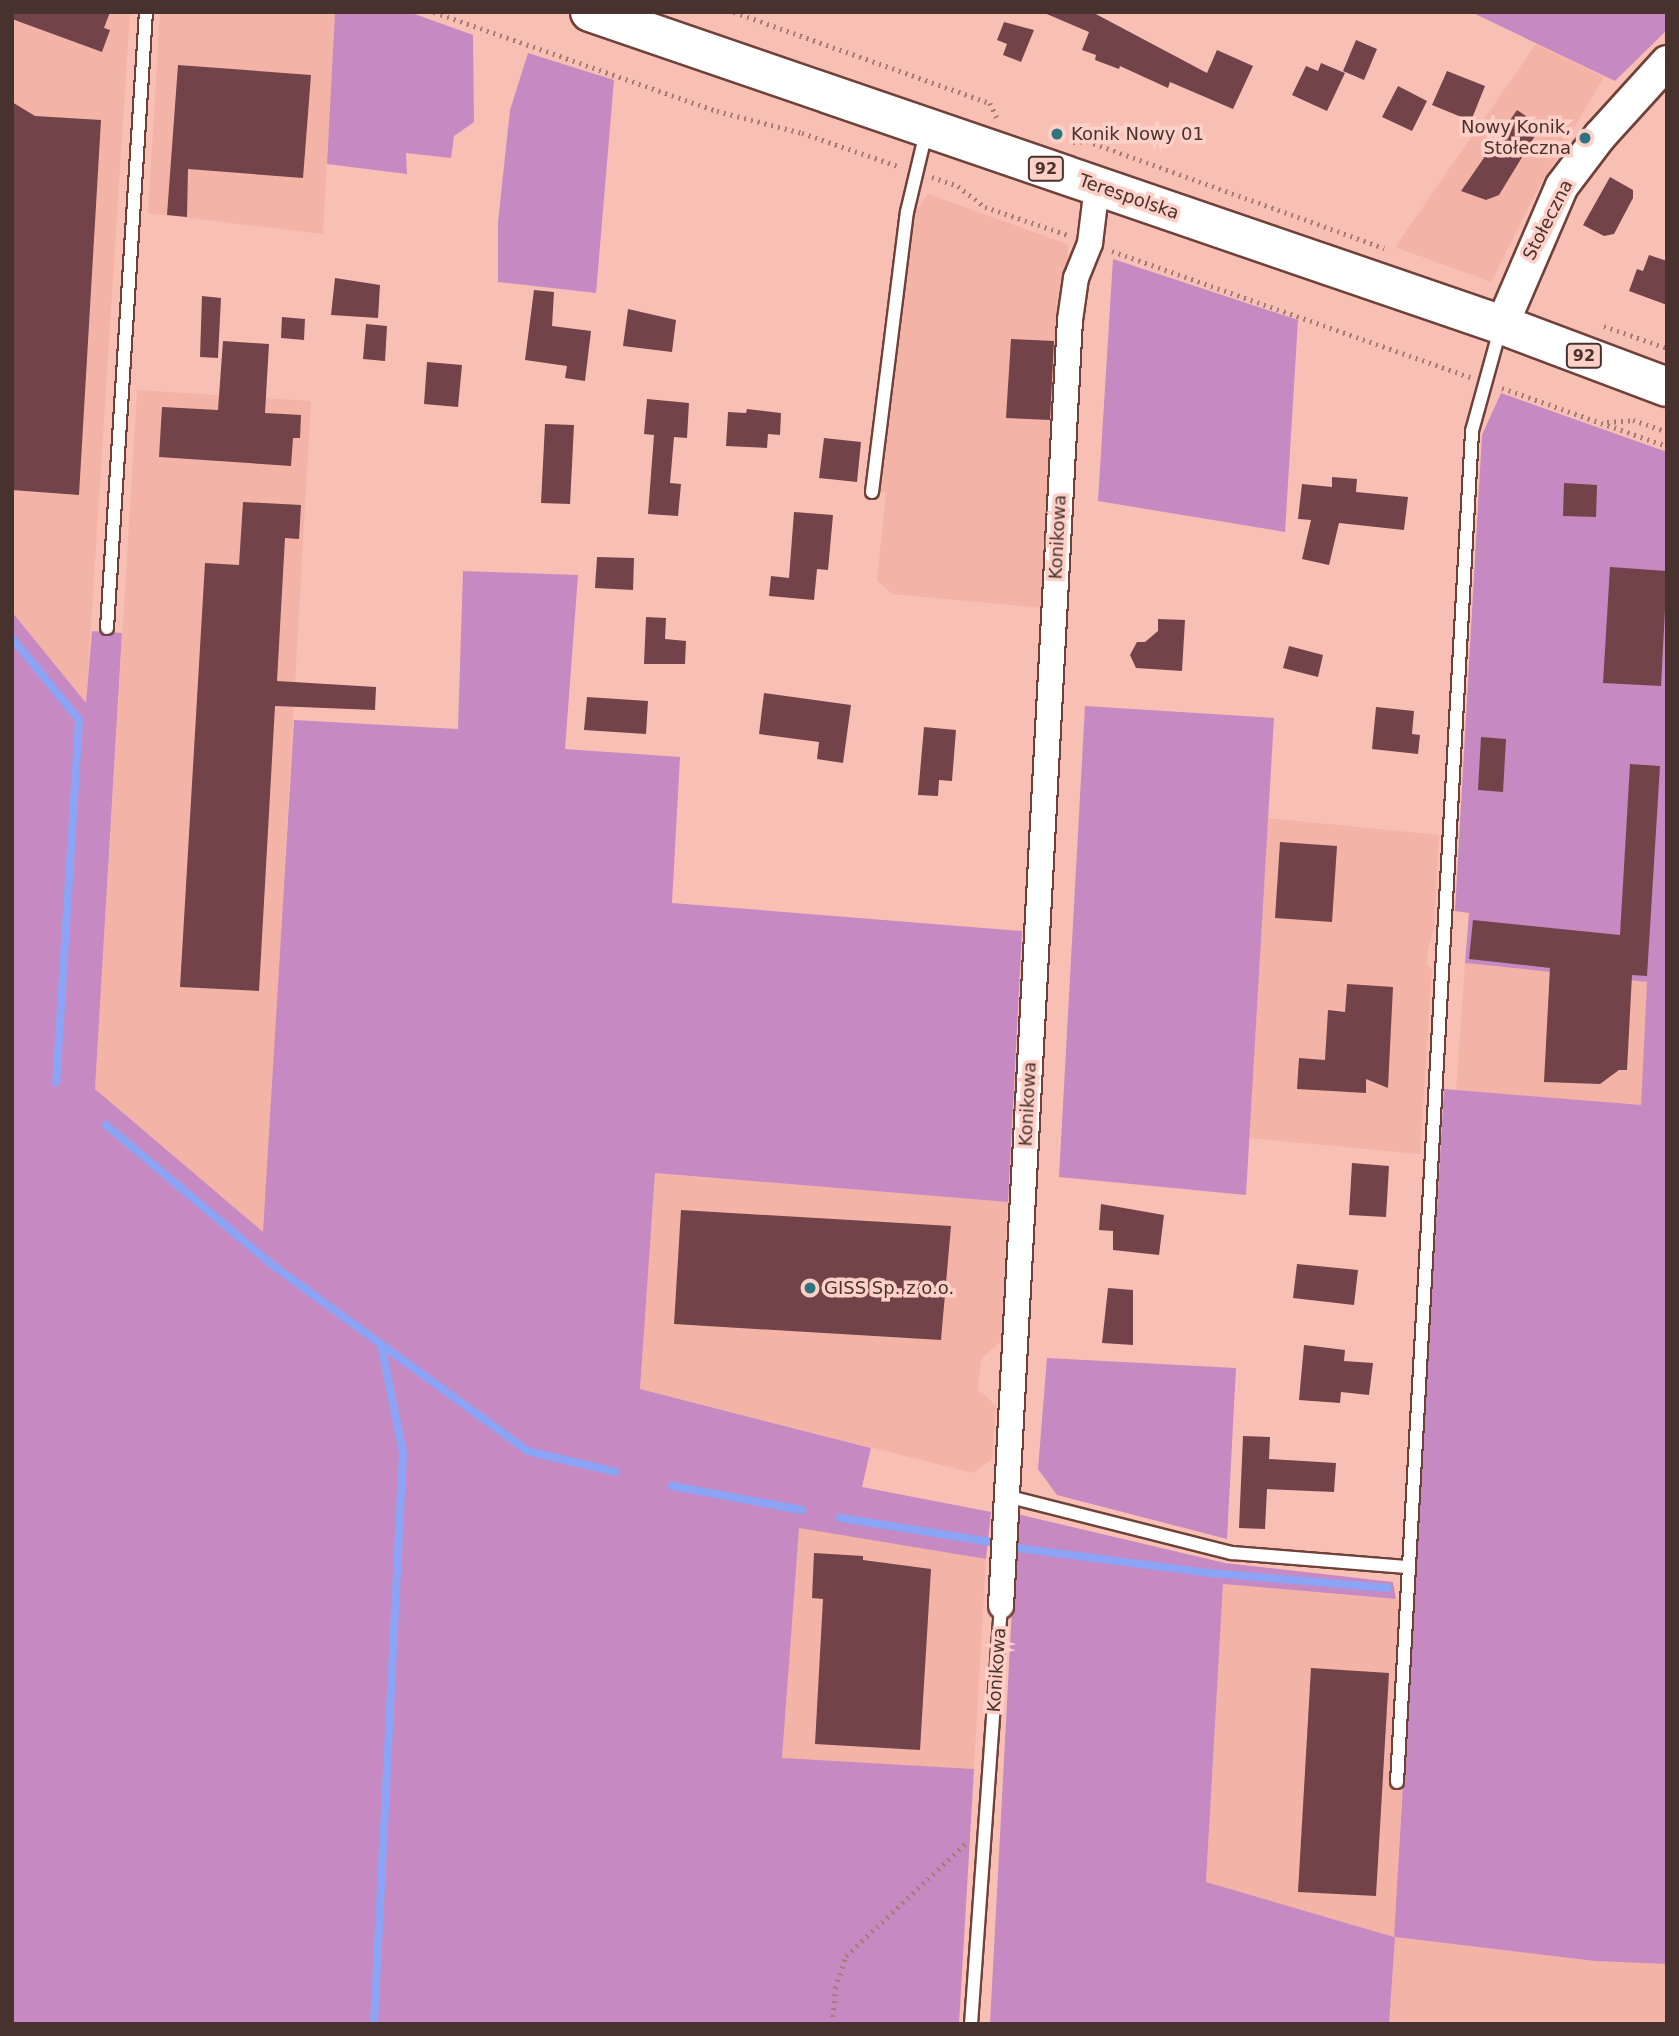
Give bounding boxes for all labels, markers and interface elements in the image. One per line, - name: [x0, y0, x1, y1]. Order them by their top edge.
- place label: Nowy Konik, Stołeczna: [1461, 117, 1571, 160]
- place label: Konik Nowy 01: [1071, 123, 1204, 145]
- marker: Konik Nowy 01: [1049, 126, 1065, 142]
- marker: Nowy Konik, Stołeczna: [1577, 130, 1593, 146]
- road number: 92: [1027, 156, 1065, 182]
- street label: Terespolska: [1076, 170, 1182, 224]
- street label: Stołeczna: [1519, 176, 1577, 264]
- road number: 92: [1565, 344, 1603, 368]
- street label: Konikowa: [1045, 494, 1071, 580]
- street label: Konikowa: [1015, 1061, 1041, 1147]
- place label: GISS Sp. z o.o.: [824, 1277, 954, 1299]
- marker: GISS Sp. z o.o.: [802, 1280, 818, 1296]
- street label: Konikowa: [983, 1627, 1011, 1713]

